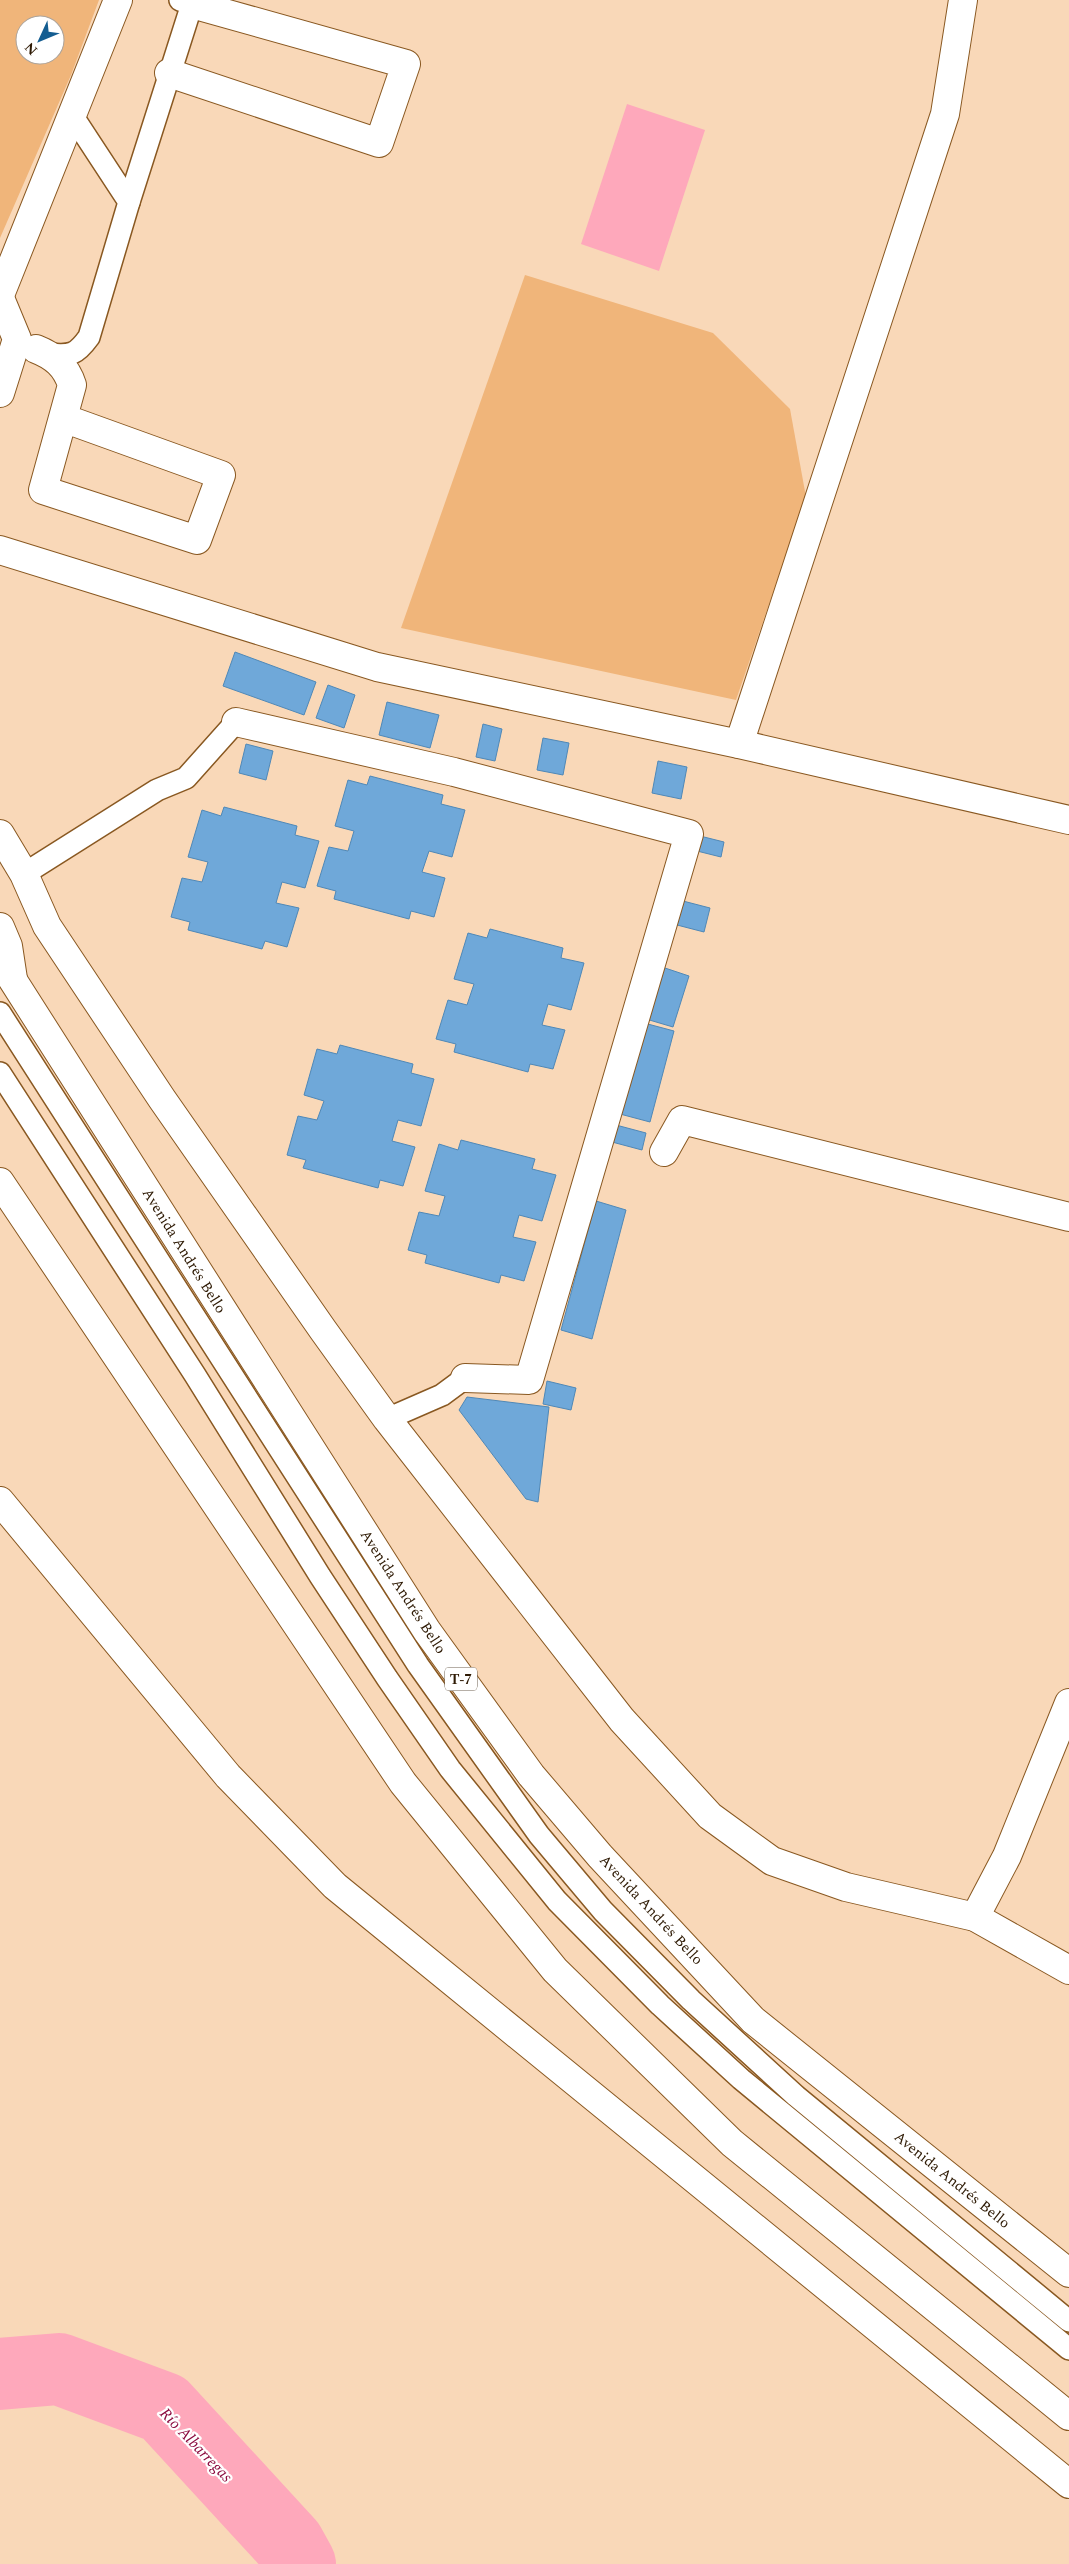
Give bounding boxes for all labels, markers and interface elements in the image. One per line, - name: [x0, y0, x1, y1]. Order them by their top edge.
- north arrow: [15, 15, 65, 65]
- text: N: [19, 37, 43, 60]
- street label: Avenida Andrés Bello: [136, 1184, 232, 1318]
- street label: Avenida Andrés Bello: [354, 1525, 452, 1659]
- road number: T-7: [445, 1668, 477, 1690]
- street label: Avenida Andrés Bello: [594, 1850, 708, 1970]
- street label: Avenida Andrés Bello: [889, 2126, 1015, 2234]
- water label: Río Albarregas: [154, 2402, 238, 2488]

